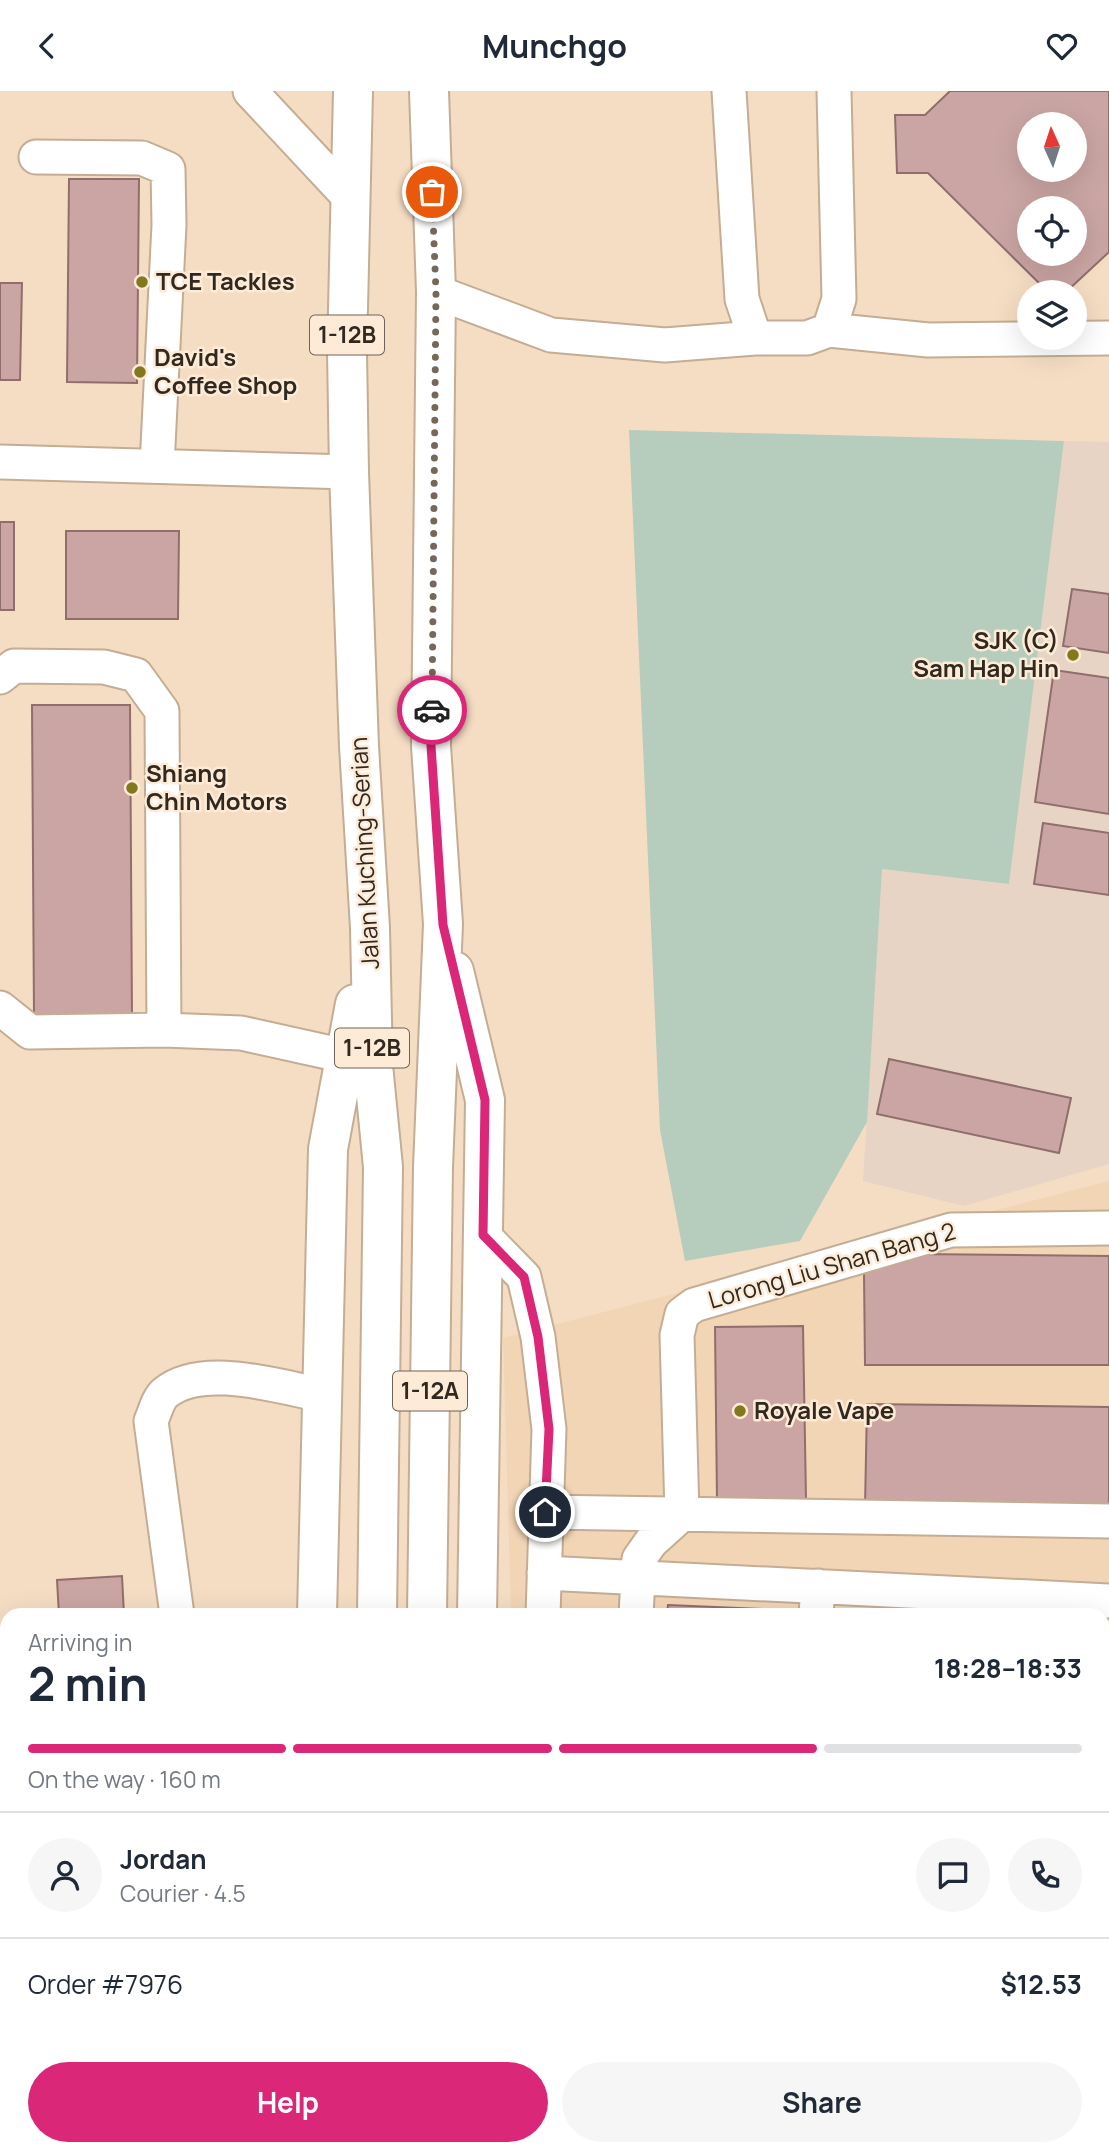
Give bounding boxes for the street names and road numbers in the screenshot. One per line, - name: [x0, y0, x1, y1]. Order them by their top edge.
- road number: 1-12B: [310, 315, 384, 355]
- street label: Jalan Kuching-Serian: [341, 736, 386, 970]
- road number: 1-12B: [335, 1029, 409, 1067]
- street label: Lorong Liu Shan Bang 2: [704, 1213, 959, 1316]
- road number: 1-12A: [393, 1371, 467, 1411]

